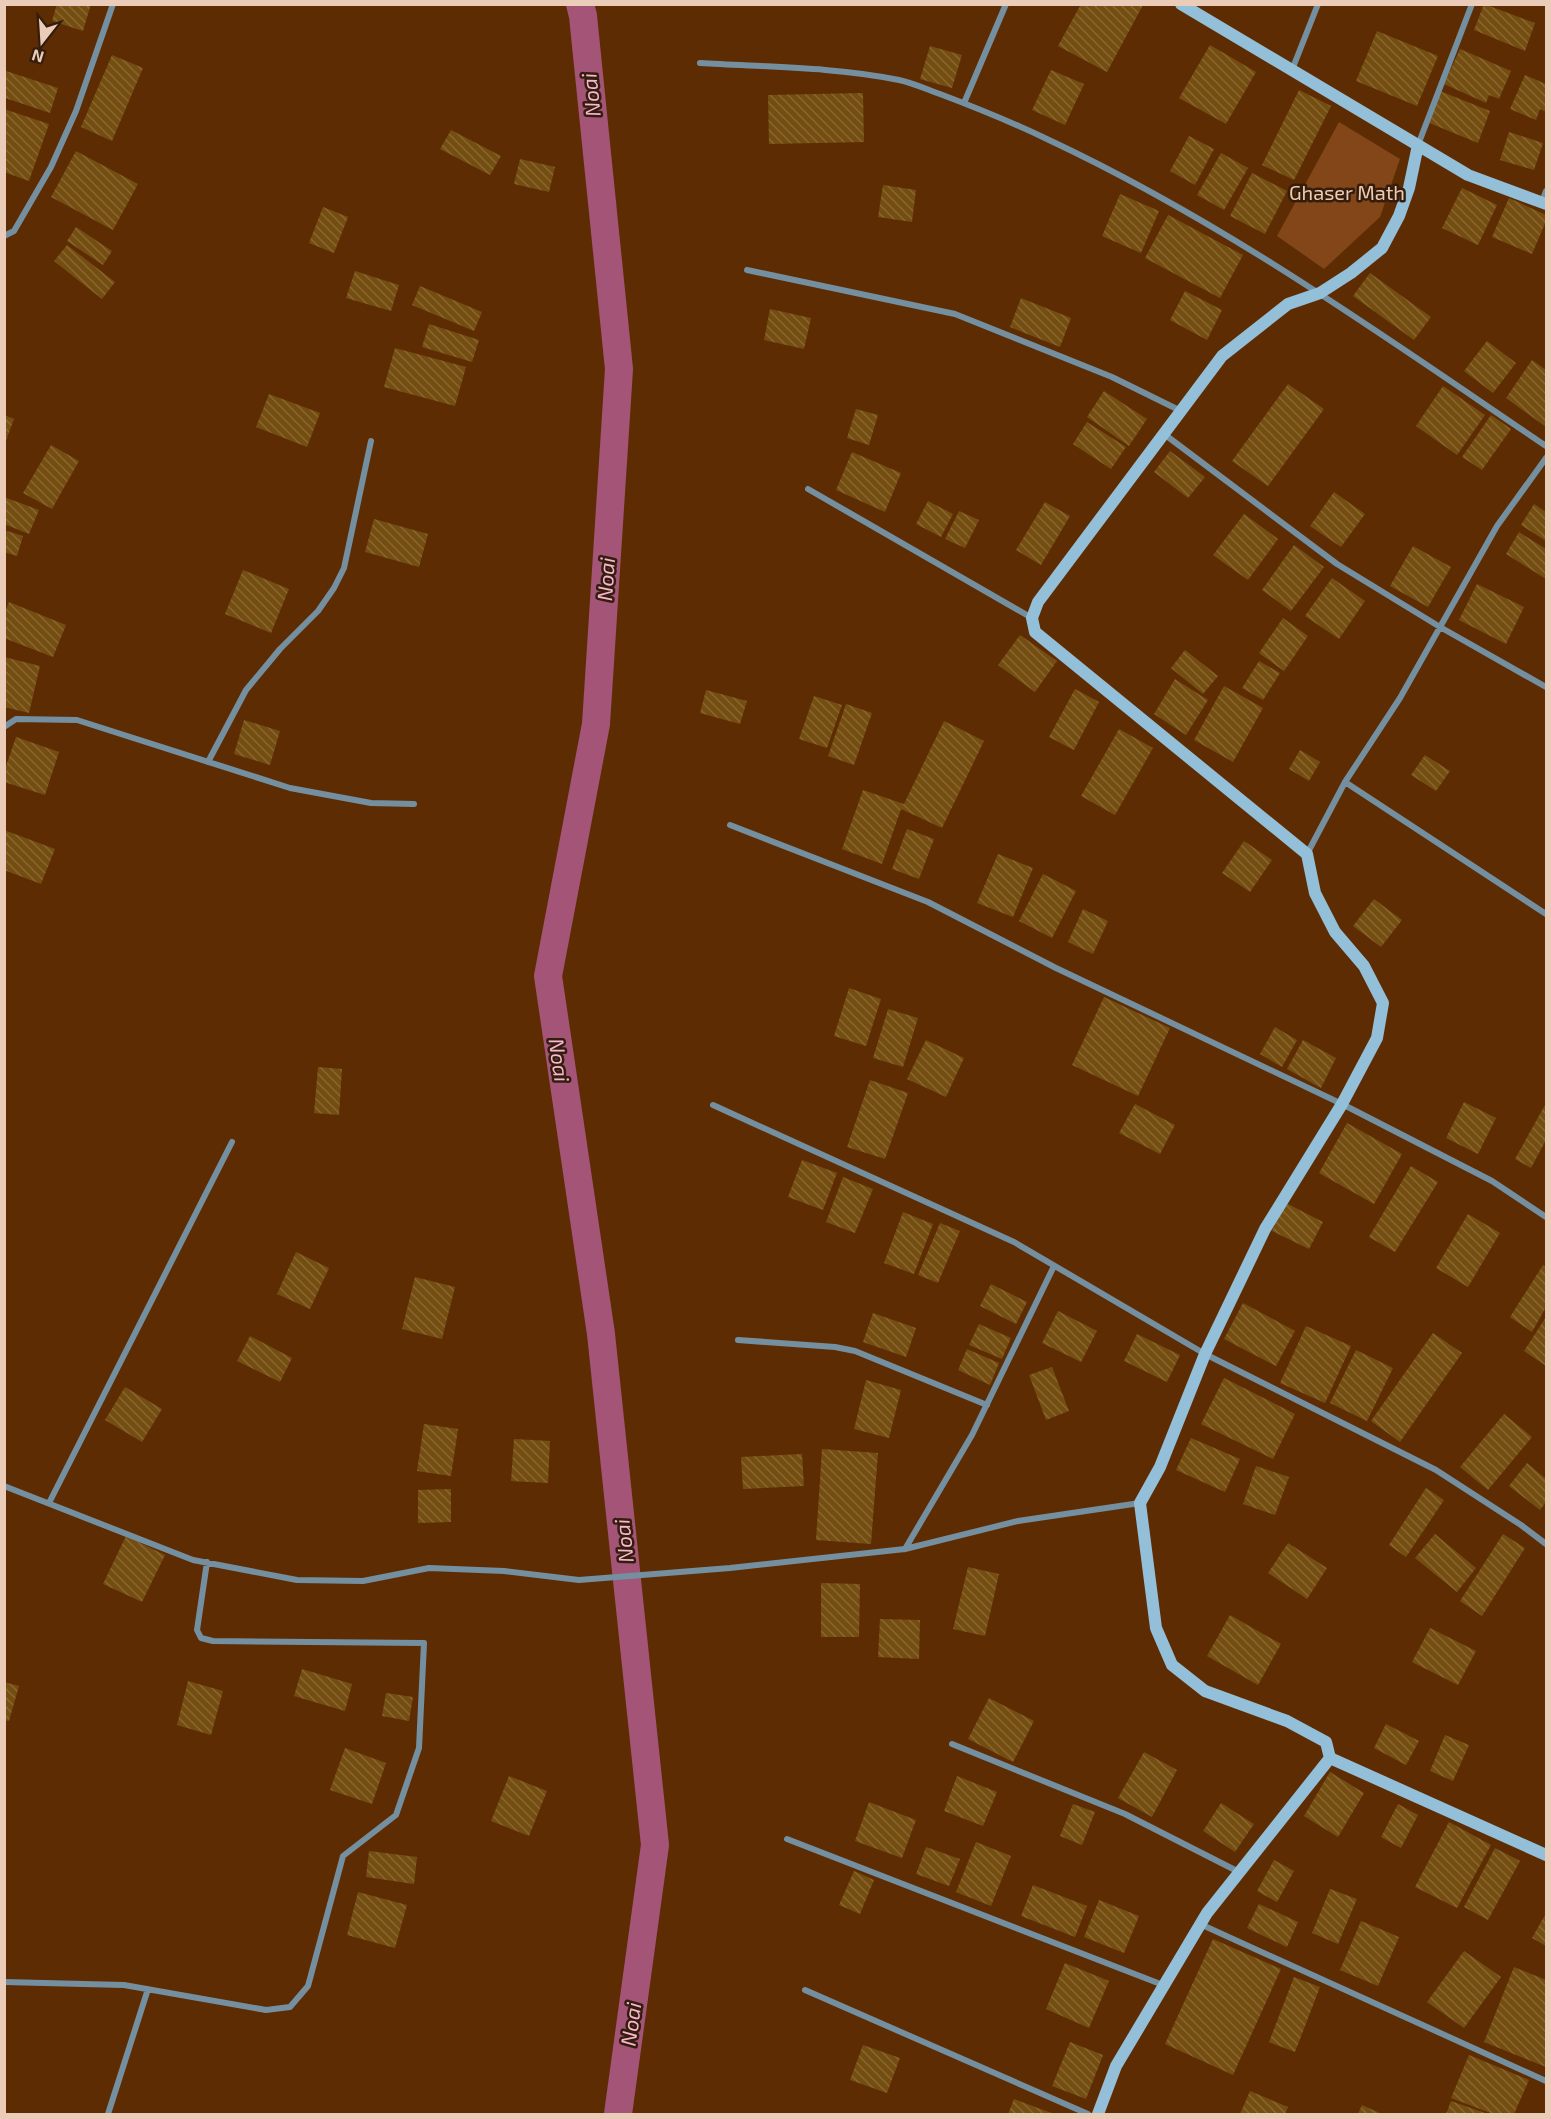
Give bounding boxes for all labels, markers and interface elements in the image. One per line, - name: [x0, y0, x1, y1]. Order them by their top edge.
- north arrow: [12, 12, 72, 72]
- text: N: [29, 46, 46, 68]
- water label: Noai: [575, 72, 605, 118]
- park label: Ghaser Math: [1289, 180, 1405, 204]
- water label: Noai: [591, 556, 619, 602]
- water label: Noai: [545, 1037, 575, 1083]
- water label: Noai: [608, 1518, 638, 1564]
- water label: Noai: [615, 2001, 645, 2047]

